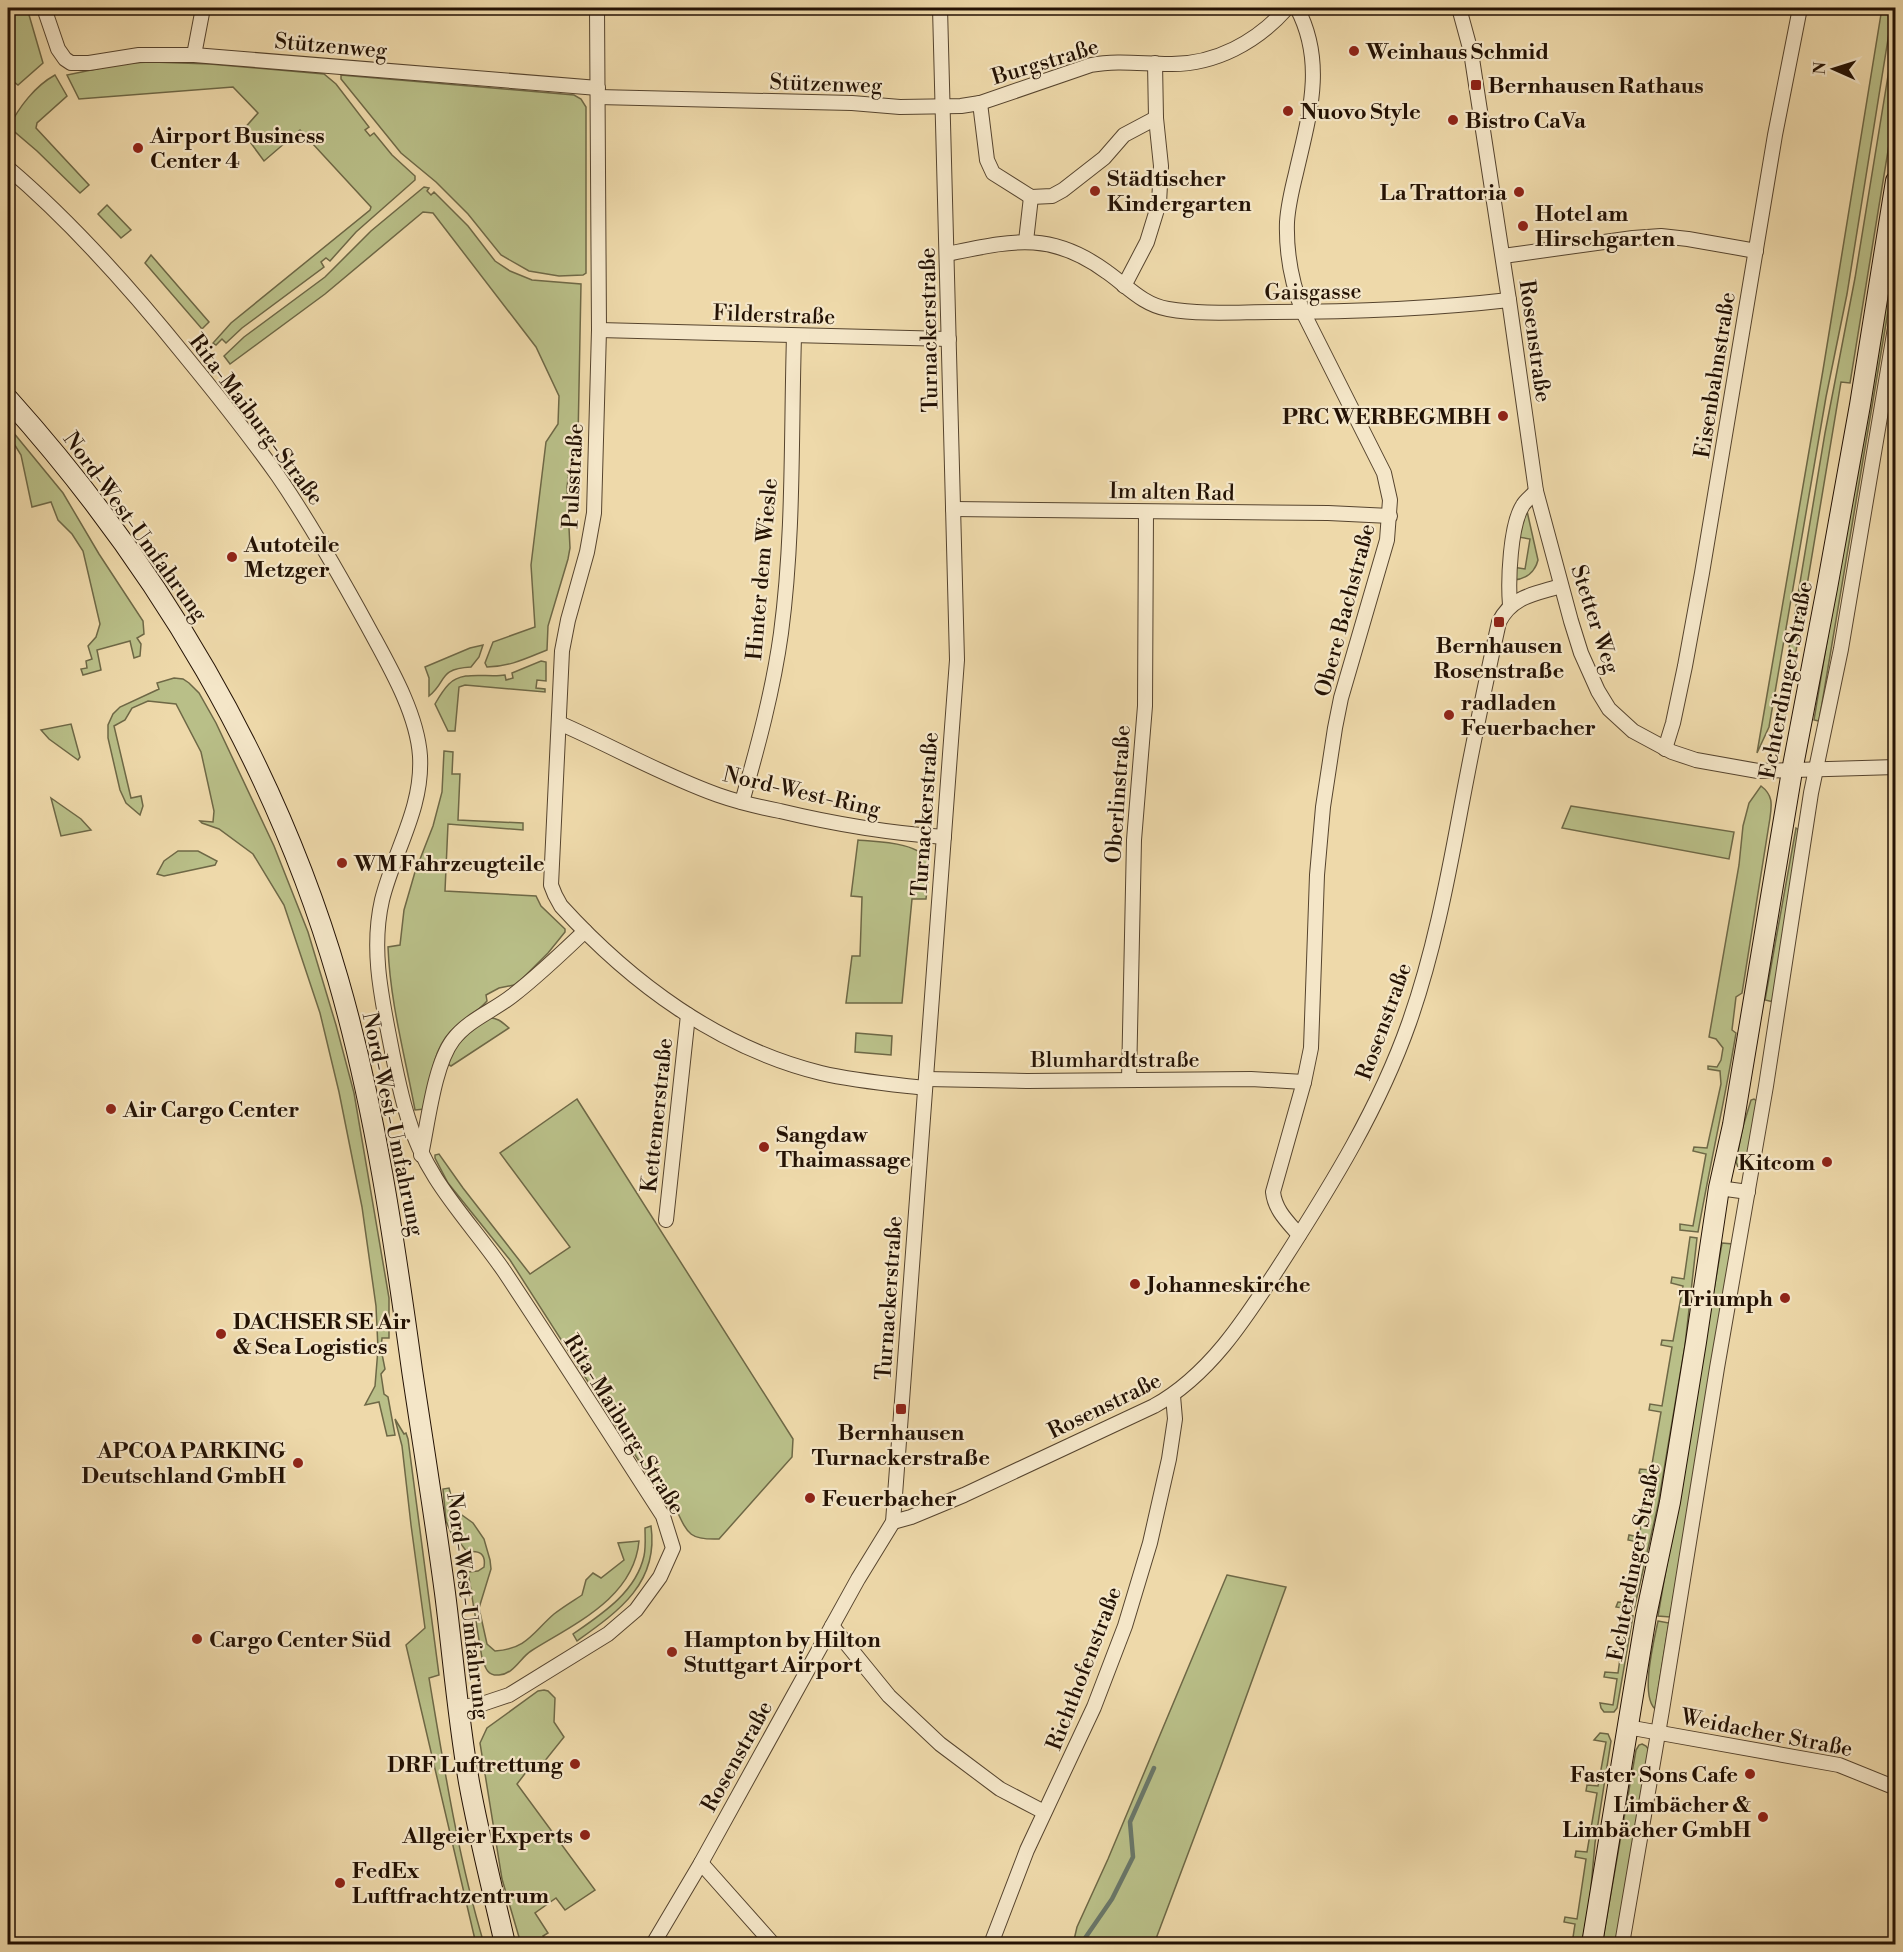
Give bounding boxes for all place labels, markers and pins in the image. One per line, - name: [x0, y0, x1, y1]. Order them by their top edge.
- place label: Weinhaus Schmid: [1365, 39, 1549, 66]
- marker: Weinhaus Schmid: [1347, 44, 1361, 58]
- place label: Bernhausen Rathaus: [1488, 73, 1704, 100]
- marker: Bernhausen Rathaus: [1469, 78, 1483, 92]
- place label: Nuovo Style: [1300, 99, 1421, 126]
- marker: Nuovo Style: [1281, 104, 1295, 118]
- place label: Bistro CaVa: [1465, 108, 1587, 135]
- marker: Bistro CaVa: [1446, 113, 1460, 127]
- place label: Airport Business Center 4: [149, 123, 325, 175]
- marker: Airport Business Center 4: [131, 141, 145, 155]
- place label: Städtischer Kindergarten: [1107, 166, 1252, 218]
- place label: La Trattoria: [1380, 180, 1508, 207]
- marker: Städtischer Kindergarten: [1088, 184, 1102, 198]
- marker: La Trattoria: [1512, 185, 1526, 199]
- place label: Hotel am Hirschgarten: [1535, 201, 1676, 253]
- marker: Hotel am Hirschgarten: [1516, 219, 1530, 233]
- place label: PRC WERBEGMBH: [1282, 404, 1491, 431]
- marker: PRC WERBEGMBH: [1496, 409, 1510, 423]
- place label: Autoteile Metzger: [243, 532, 340, 584]
- marker: Autoteile Metzger: [225, 550, 239, 564]
- marker: Bernhausen Rosenstraße: [1492, 615, 1506, 629]
- place label: Bernhausen Rosenstraße: [1434, 633, 1564, 685]
- place label: radladen Feuerbacher: [1461, 690, 1596, 742]
- marker: radladen Feuerbacher: [1442, 708, 1456, 722]
- place label: WM Fahrzeugteile: [353, 851, 545, 878]
- marker: WM Fahrzeugteile: [335, 856, 349, 870]
- place label: Air Cargo Center: [122, 1097, 300, 1124]
- marker: Air Cargo Center: [104, 1102, 118, 1116]
- place label: Sangdaw Thaimassage: [776, 1122, 911, 1174]
- marker: Sangdaw Thaimassage: [757, 1140, 771, 1154]
- place label: Kitcom: [1738, 1150, 1815, 1177]
- marker: Kitcom: [1820, 1155, 1834, 1169]
- place label: Johanneskirche: [1144, 1272, 1311, 1299]
- marker: Johanneskirche: [1128, 1277, 1142, 1291]
- place label: Triumph: [1679, 1286, 1773, 1313]
- marker: Triumph: [1778, 1291, 1792, 1305]
- place label: DACHSER SE Air & Sea Logistics: [233, 1309, 411, 1361]
- marker: DACHSER SE Air & Sea Logistics: [214, 1327, 228, 1341]
- marker: Bernhausen Turnackerstraße: [894, 1402, 908, 1416]
- place label: Bernhausen Turnackerstraße: [812, 1420, 990, 1472]
- place label: APCOA PARKING Deutschland GmbH: [82, 1438, 287, 1490]
- marker: APCOA PARKING Deutschland GmbH: [291, 1456, 305, 1470]
- place label: Feuerbacher: [822, 1486, 957, 1513]
- marker: Feuerbacher: [803, 1491, 817, 1505]
- place label: Cargo Center Süd: [209, 1627, 392, 1654]
- place label: Hampton by Hilton Stuttgart Airport: [684, 1627, 881, 1679]
- marker: Cargo Center Süd: [190, 1632, 204, 1646]
- marker: Hampton by Hilton Stuttgart Airport: [665, 1645, 679, 1659]
- place label: DRF Luftrettung: [387, 1752, 564, 1779]
- marker: DRF Luftrettung: [568, 1757, 582, 1771]
- place label: Faster Sons Cafe: [1570, 1762, 1738, 1789]
- marker: Faster Sons Cafe: [1743, 1767, 1757, 1781]
- place label: Limbächer & Limbächer GmbH: [1562, 1792, 1752, 1844]
- marker: Limbächer & Limbächer GmbH: [1756, 1810, 1770, 1824]
- place label: Allgeier Experts: [401, 1823, 573, 1850]
- marker: Allgeier Experts: [578, 1828, 592, 1842]
- place label: FedEx Luftfrachtzentrum: [352, 1858, 549, 1910]
- marker: FedEx Luftfrachtzentrum: [333, 1876, 347, 1890]

